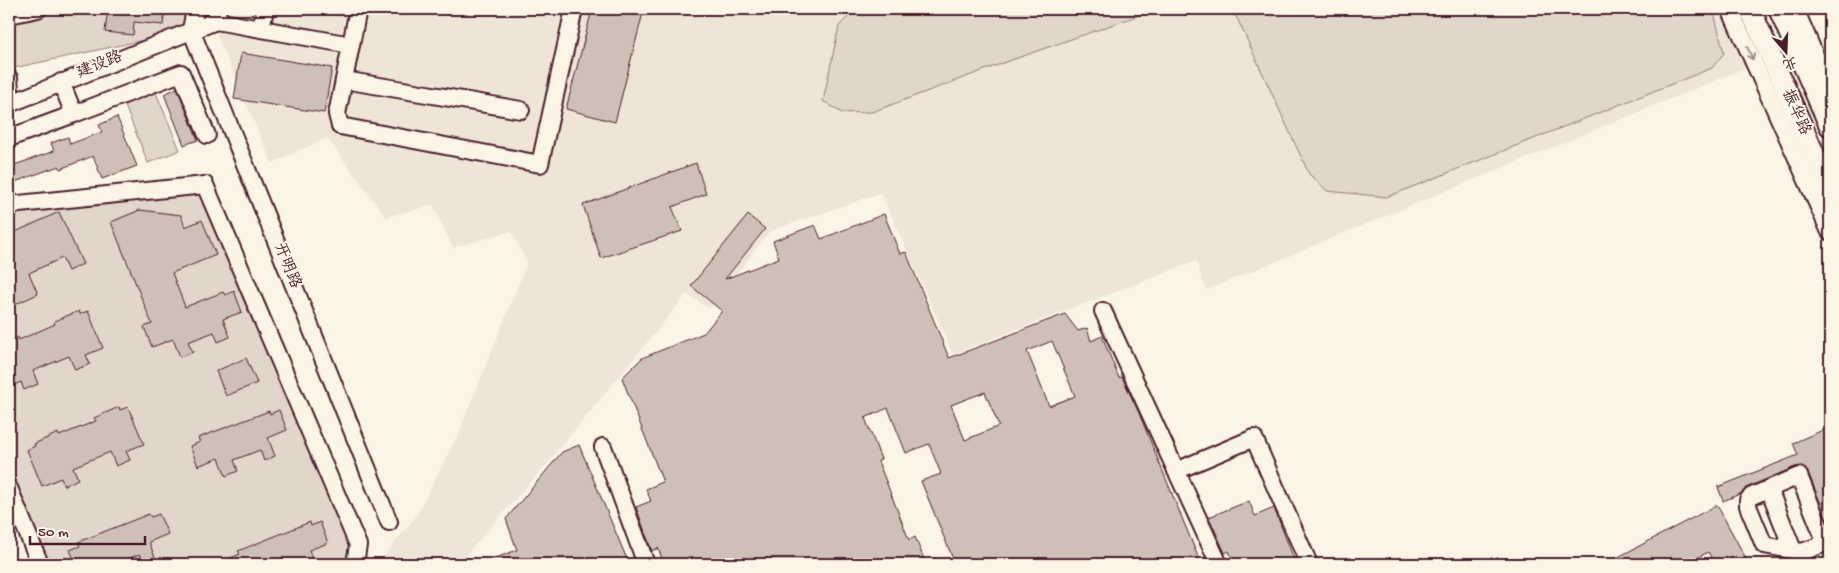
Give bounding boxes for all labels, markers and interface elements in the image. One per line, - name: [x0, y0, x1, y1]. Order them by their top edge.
- north arrow: [1762, 28, 1812, 78]
- one-way arrow: [1746, 45, 1756, 60]
- street label: 建设路: [73, 46, 126, 84]
- text: 北: [1780, 52, 1799, 72]
- street label: 振华路: [1777, 86, 1815, 139]
- street label: 开明路: [268, 239, 306, 292]
- scale bar: [30, 513, 145, 545]
- text: 50 m: [38, 524, 69, 542]

